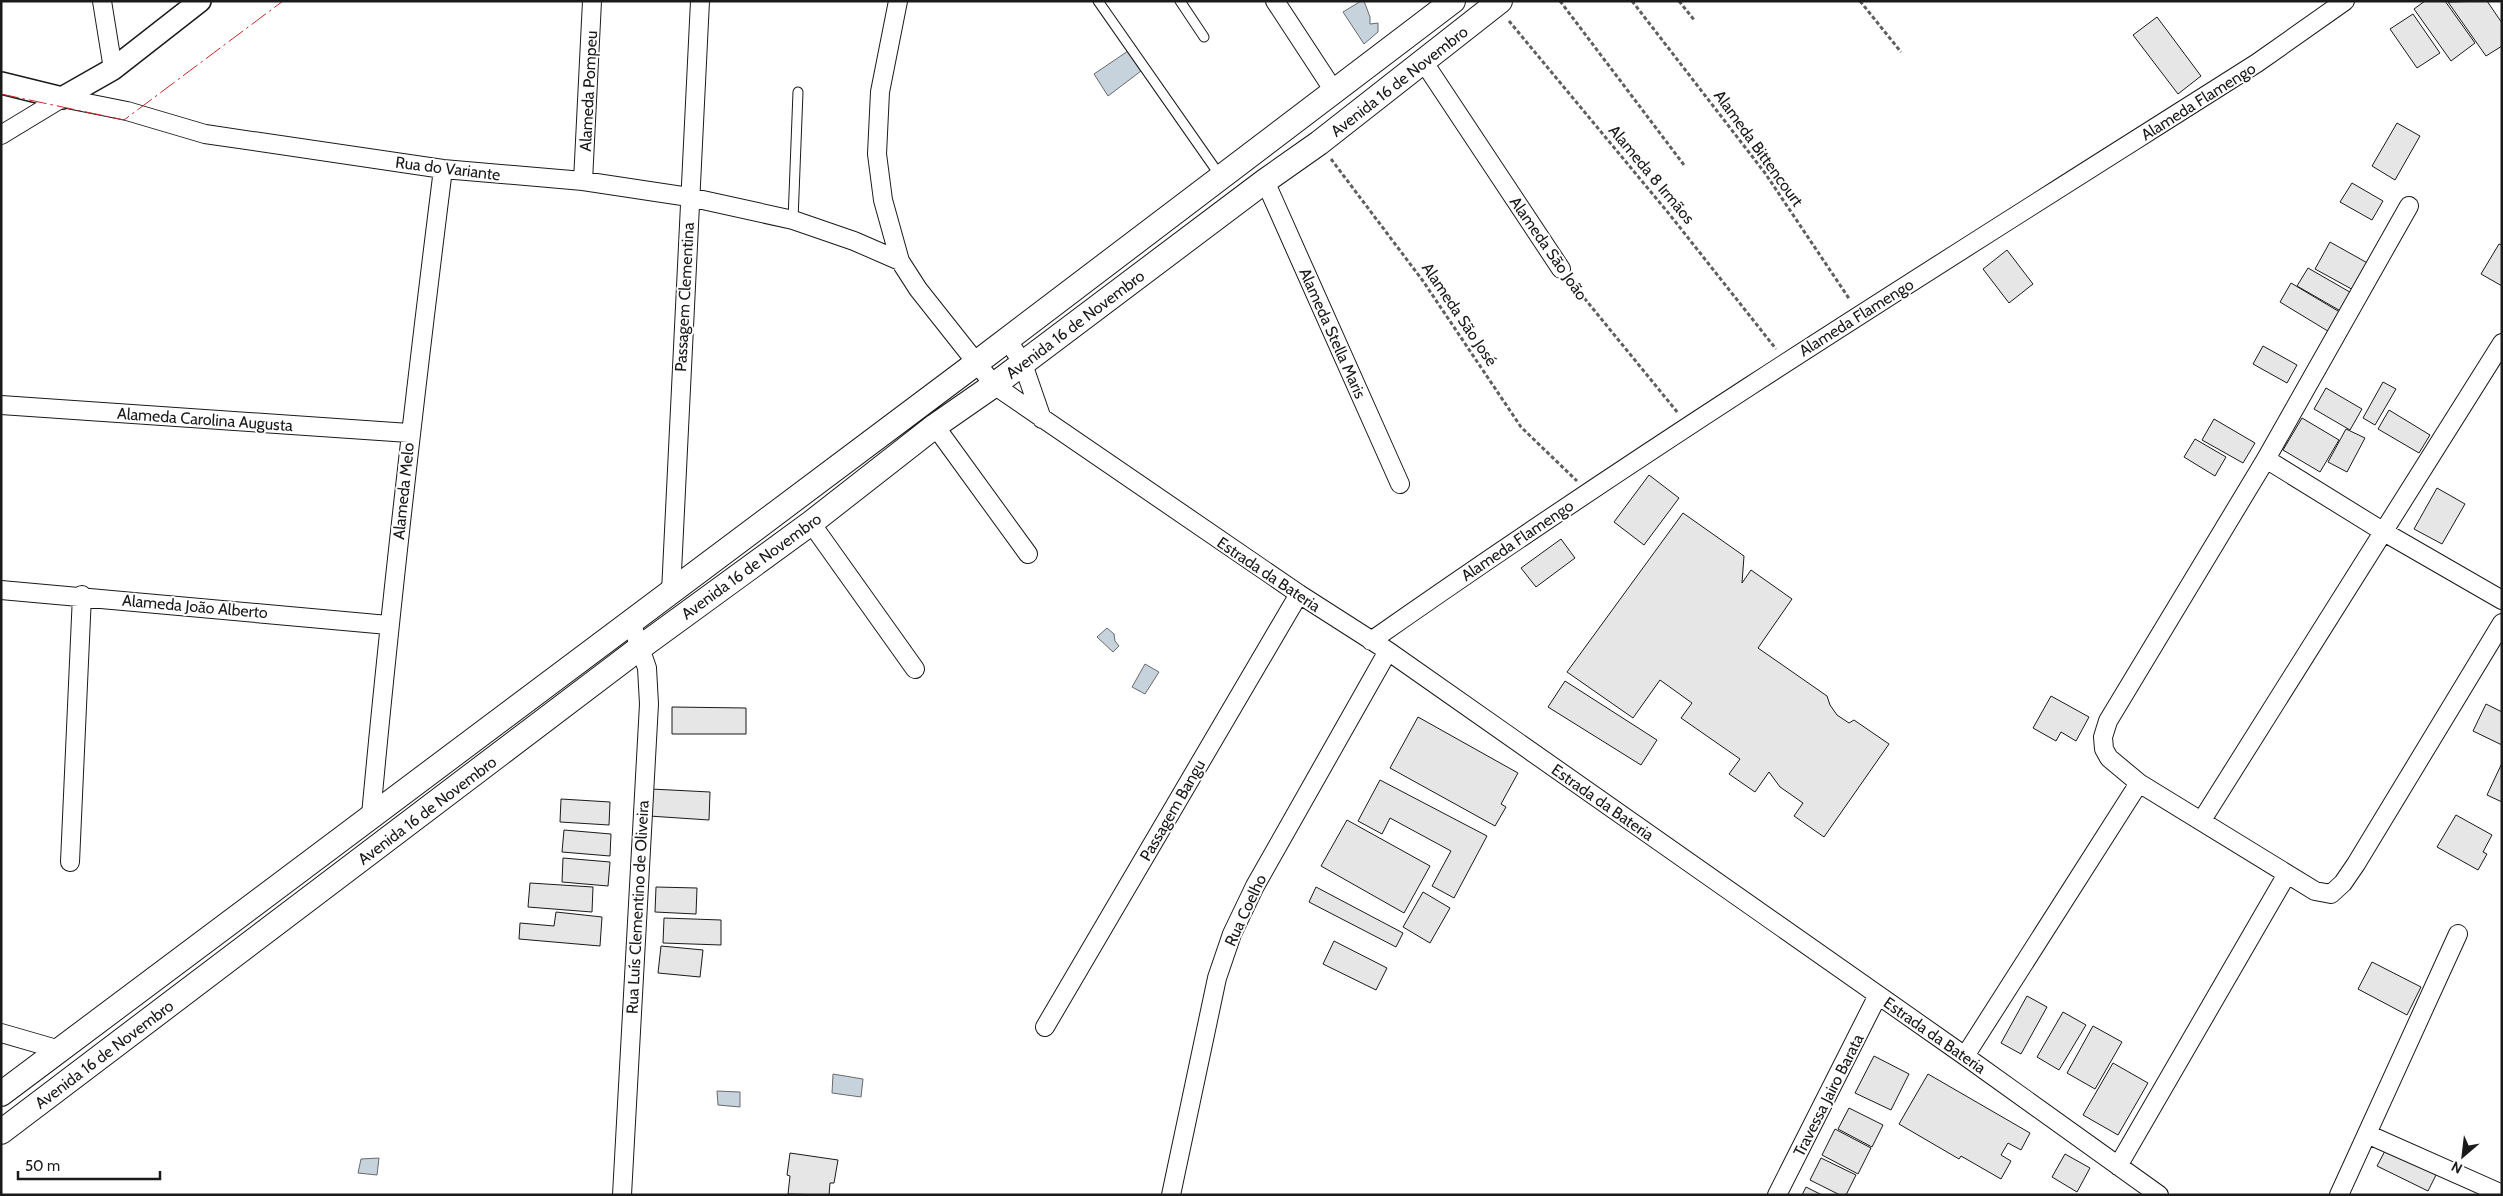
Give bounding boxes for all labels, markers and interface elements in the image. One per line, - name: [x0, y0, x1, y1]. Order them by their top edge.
- street label: Avenida 16 de Novembro: [1327, 22, 1472, 141]
- street label: Alameda Pompeu: [576, 30, 601, 152]
- street label: Alameda Flamengo: [2138, 58, 2259, 144]
- street label: Alameda Bittencourt: [1710, 86, 1808, 211]
- street label: Alameda 8 Irmãos: [1605, 121, 1699, 228]
- street label: Rua do Variante: [394, 153, 502, 184]
- street label: Alameda São João: [1506, 193, 1592, 304]
- street label: Passagem Clementina: [671, 222, 698, 372]
- street label: Alameda São José: [1418, 259, 1501, 370]
- street label: Alameda Stella Maris: [1295, 265, 1370, 402]
- street label: Avenida 16 de Novembro: [1002, 266, 1148, 383]
- street label: Alameda Flamengo: [1796, 274, 1917, 360]
- street label: Alameda Carolina Augusta: [116, 404, 294, 435]
- street label: Alameda Melo: [389, 442, 418, 540]
- street label: Alameda Flamengo: [1458, 496, 1577, 585]
- street label: Avenida 16 de Novembro: [678, 509, 825, 624]
- street label: Estrada da Bateria: [1213, 533, 1324, 616]
- street label: Alameda João Alberto: [121, 591, 269, 622]
- street label: Avenida 16 de Novembro: [354, 752, 500, 869]
- street label: Passagem Bangu: [1136, 756, 1209, 864]
- street label: Estrada da Bateria: [1548, 760, 1658, 845]
- street label: Rua Luís Clementino de Oliveira: [622, 799, 653, 1014]
- street label: Rua Coelho: [1221, 871, 1270, 949]
- street label: Estrada da Bateria: [1880, 993, 1990, 1078]
- street label: Avenida 16 de Novembro: [31, 996, 177, 1113]
- street label: Travessa Jairo Barata: [1789, 1031, 1868, 1160]
- north arrow: [2438, 1131, 2488, 1181]
- scale bar: [18, 1148, 160, 1180]
- text: 50 m: [25, 1157, 60, 1175]
- text: N: [2448, 1157, 2465, 1178]

